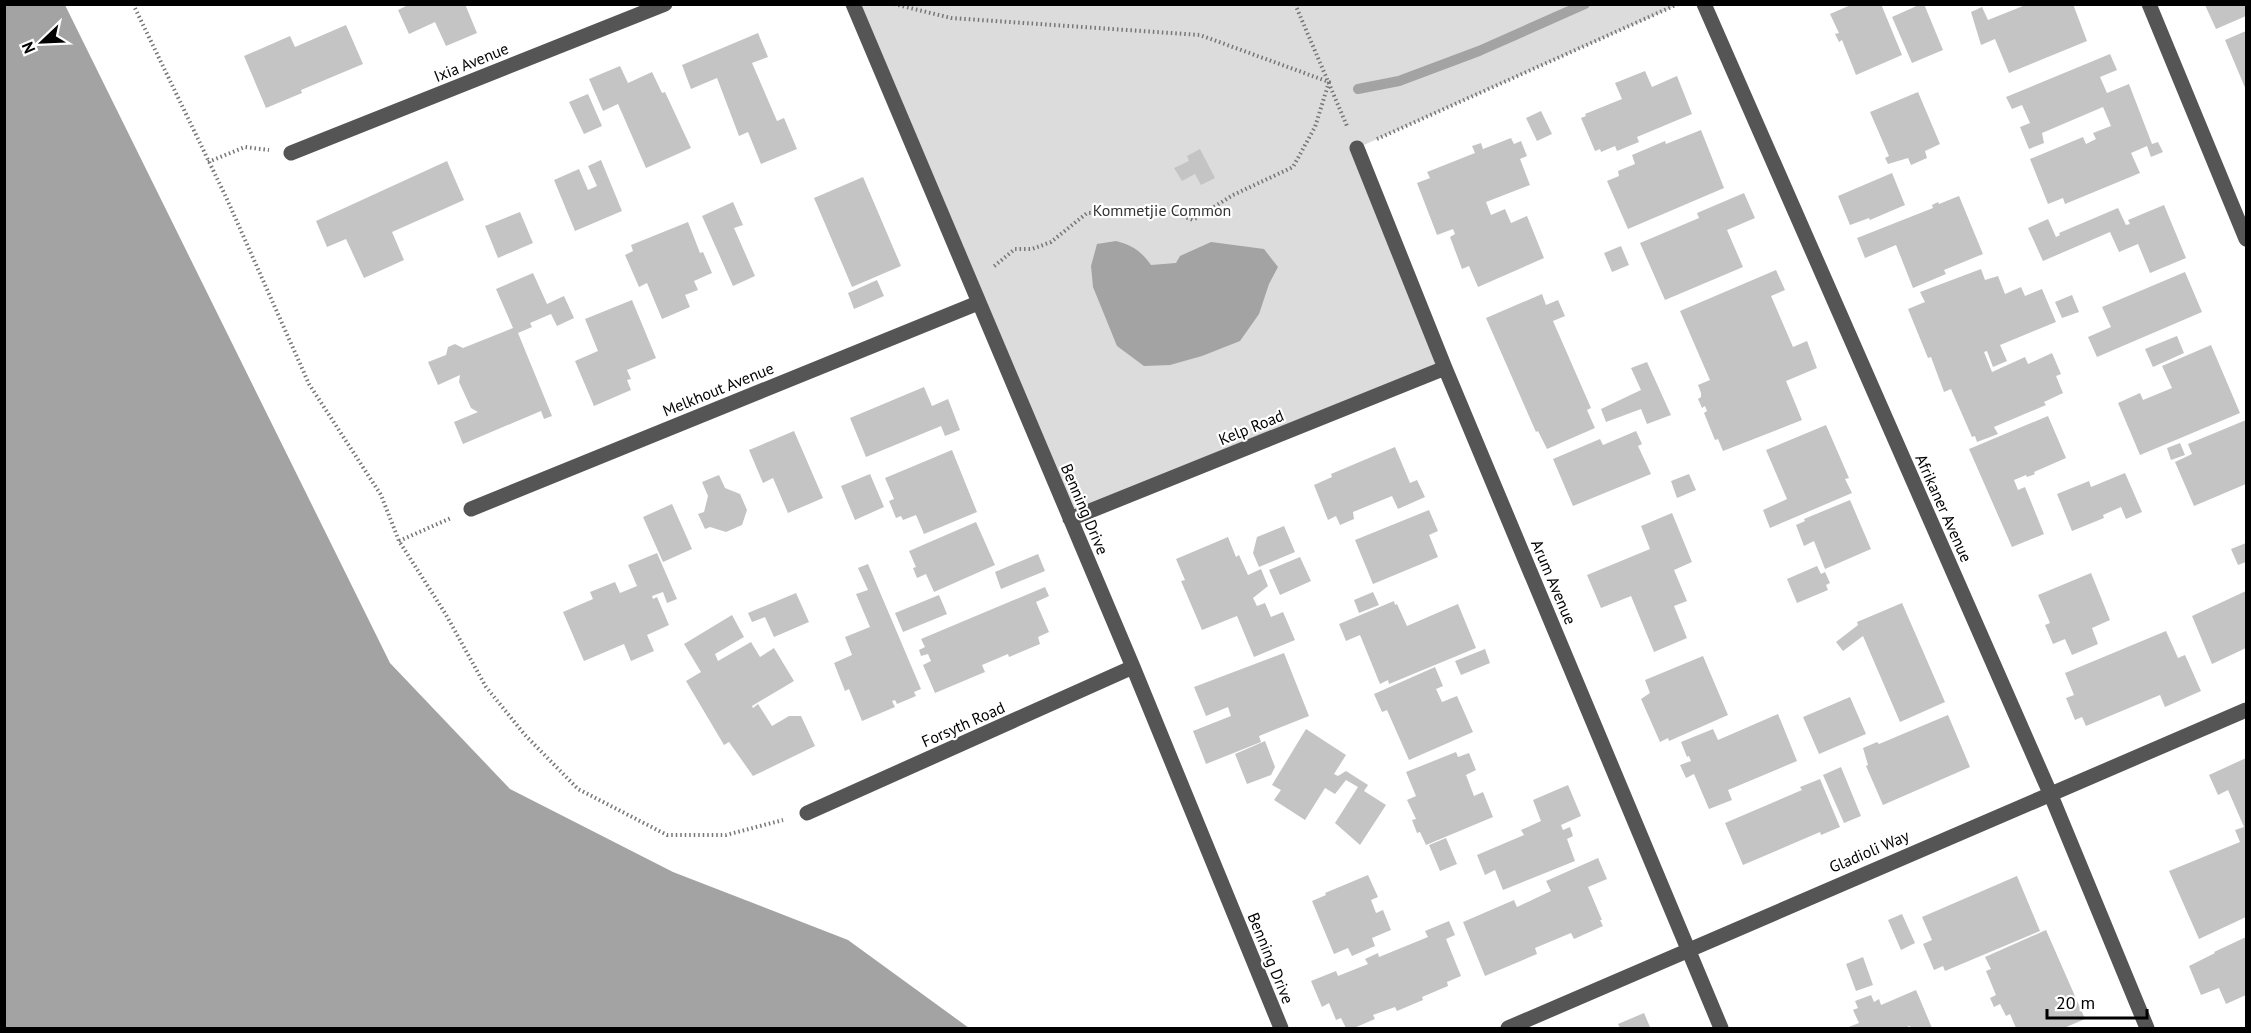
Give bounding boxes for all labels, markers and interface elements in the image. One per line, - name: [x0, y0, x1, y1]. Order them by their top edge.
- north arrow: [12, 12, 72, 72]
- street label: Ixia Avenue: [431, 38, 511, 86]
- text: N: [17, 39, 39, 57]
- park label: Kommetjie Common: [1093, 200, 1231, 220]
- street label: Melkhout Avenue: [659, 358, 777, 420]
- street label: Kelp Road: [1215, 405, 1287, 449]
- street label: Afrikaner Avenue: [1911, 451, 1977, 565]
- street label: Benning Drive: [1057, 461, 1113, 557]
- street label: Arum Avenue: [1527, 537, 1581, 627]
- street label: Forsyth Road: [918, 697, 1008, 751]
- street label: Gladioli Way: [1826, 825, 1912, 877]
- street label: Benning Drive: [1244, 909, 1298, 1007]
- scale bar: [2047, 982, 2148, 1020]
- text: 20 m: [2056, 991, 2095, 1014]

